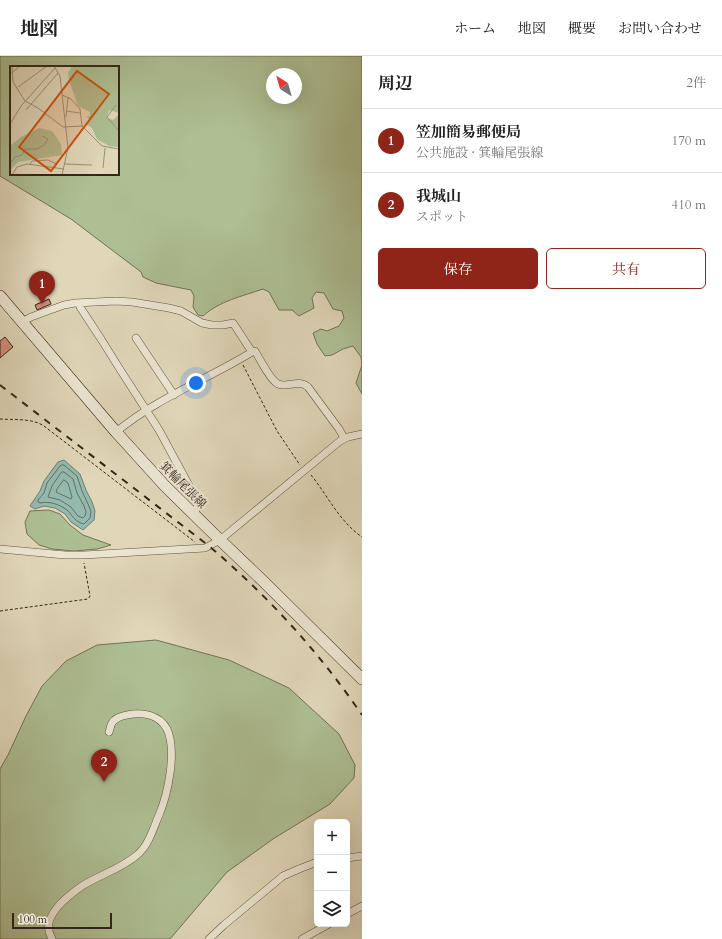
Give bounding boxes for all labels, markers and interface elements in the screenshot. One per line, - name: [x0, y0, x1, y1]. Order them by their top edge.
- text: 地図: [20, 16, 58, 42]
- text: ホーム: [454, 19, 496, 38]
- text: 地図: [518, 19, 546, 38]
- text: 概要: [568, 19, 596, 38]
- text: お問い合わせ: [618, 19, 702, 38]
- inset map: [10, 66, 119, 175]
- north arrow: [266, 68, 302, 104]
- text: 周辺: [378, 72, 412, 95]
- text: 2件: [686, 74, 706, 92]
- text: 笠加簡易郵便局: [416, 122, 521, 142]
- text: 1: [388, 132, 394, 150]
- text: 170 m: [672, 132, 706, 150]
- text: 公共施設 · 箕輪尾張線: [416, 144, 543, 162]
- text: 我城山: [416, 186, 461, 206]
- text: 2: [388, 196, 394, 214]
- text: 410 m: [672, 196, 706, 214]
- text: スポット: [416, 208, 468, 226]
- button: 保存: [378, 248, 538, 289]
- button: 共有: [546, 248, 706, 289]
- pin: 1: [29, 271, 55, 304]
- your location: [186, 373, 206, 393]
- street label: 箕輪尾張線: [156, 458, 210, 512]
- pin: 2: [91, 749, 117, 782]
- map controls: [314, 819, 350, 927]
- button: +: [314, 819, 350, 855]
- button: −: [314, 855, 350, 891]
- button: layers: [314, 891, 350, 927]
- scale bar: [12, 911, 112, 930]
- text: 100 m: [18, 912, 47, 927]

